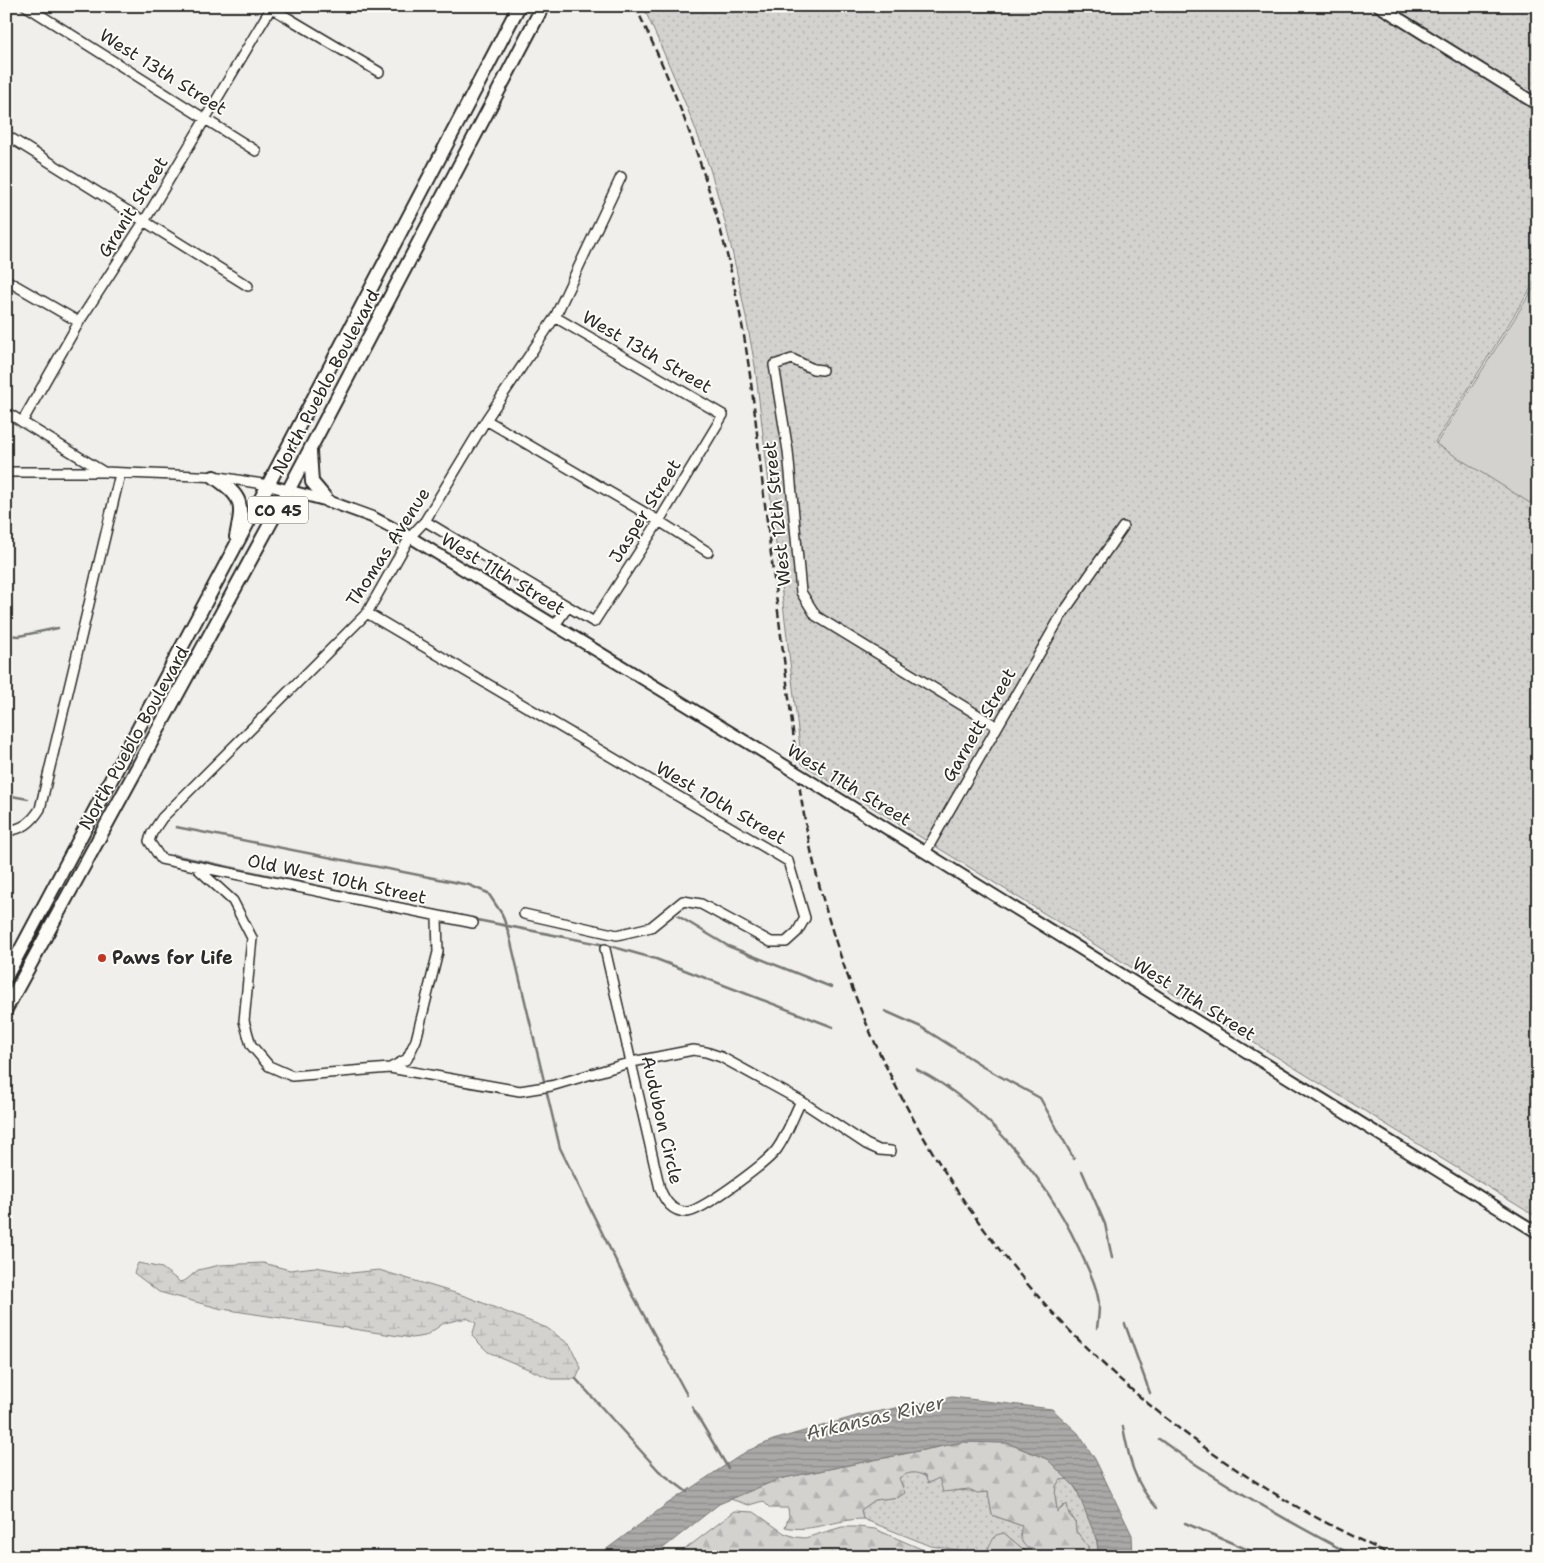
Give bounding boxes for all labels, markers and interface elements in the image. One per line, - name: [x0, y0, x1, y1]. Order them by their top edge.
- street label: West 13th Street: [95, 23, 231, 121]
- street label: Granit Street: [92, 152, 174, 262]
- street label: North Pueblo Boulevard: [267, 285, 385, 479]
- street label: West 13th Street: [578, 305, 716, 399]
- street label: West 12th Street: [757, 440, 797, 588]
- street label: Jasper Street: [604, 455, 687, 567]
- street label: Thomas Avenue: [341, 483, 435, 611]
- road number: CO 45: [248, 496, 308, 524]
- street label: West 11th Street: [436, 527, 570, 621]
- street label: North Pueblo Boulevard: [73, 642, 195, 834]
- street label: Garnett Street: [937, 664, 1021, 786]
- street label: West 11th Street: [782, 738, 916, 832]
- street label: West 10th Street: [652, 756, 791, 850]
- street label: Old West 10th Street: [245, 848, 429, 910]
- place label: Paws for Life: [112, 946, 233, 970]
- street label: West 11th Street: [1128, 951, 1260, 1047]
- marker: Paws for Life: [96, 952, 108, 964]
- street label: Audubon Circle: [636, 1054, 688, 1186]
- water label: Arkansas River: [803, 1389, 948, 1446]

